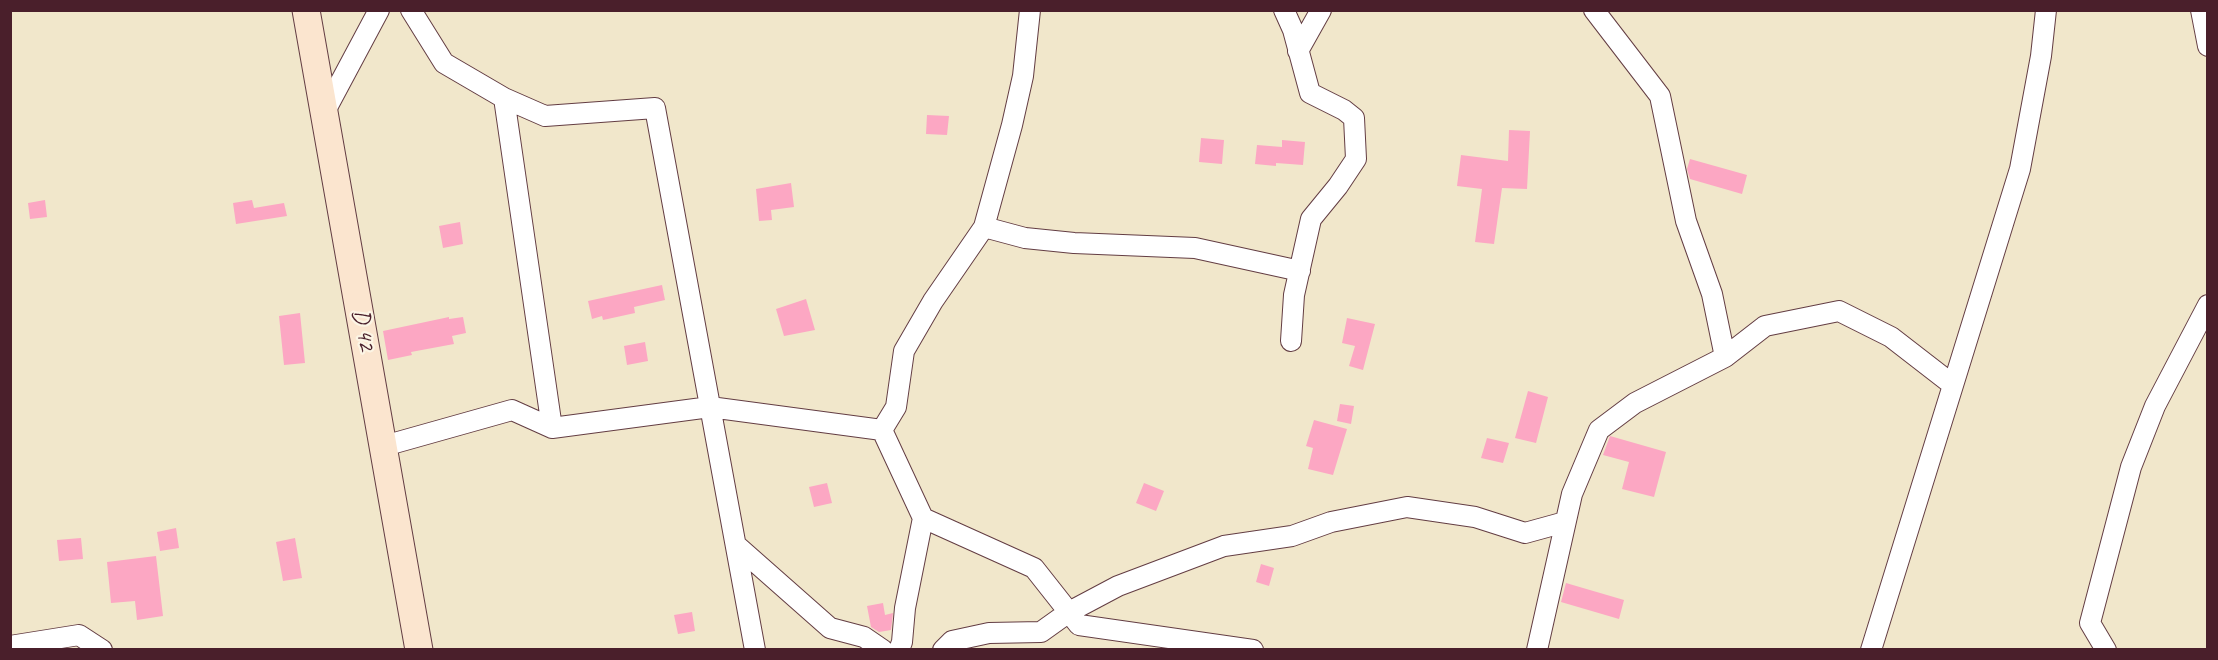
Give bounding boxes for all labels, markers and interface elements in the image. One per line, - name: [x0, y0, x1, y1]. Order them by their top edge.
- street label: D 42: [345, 307, 381, 353]

